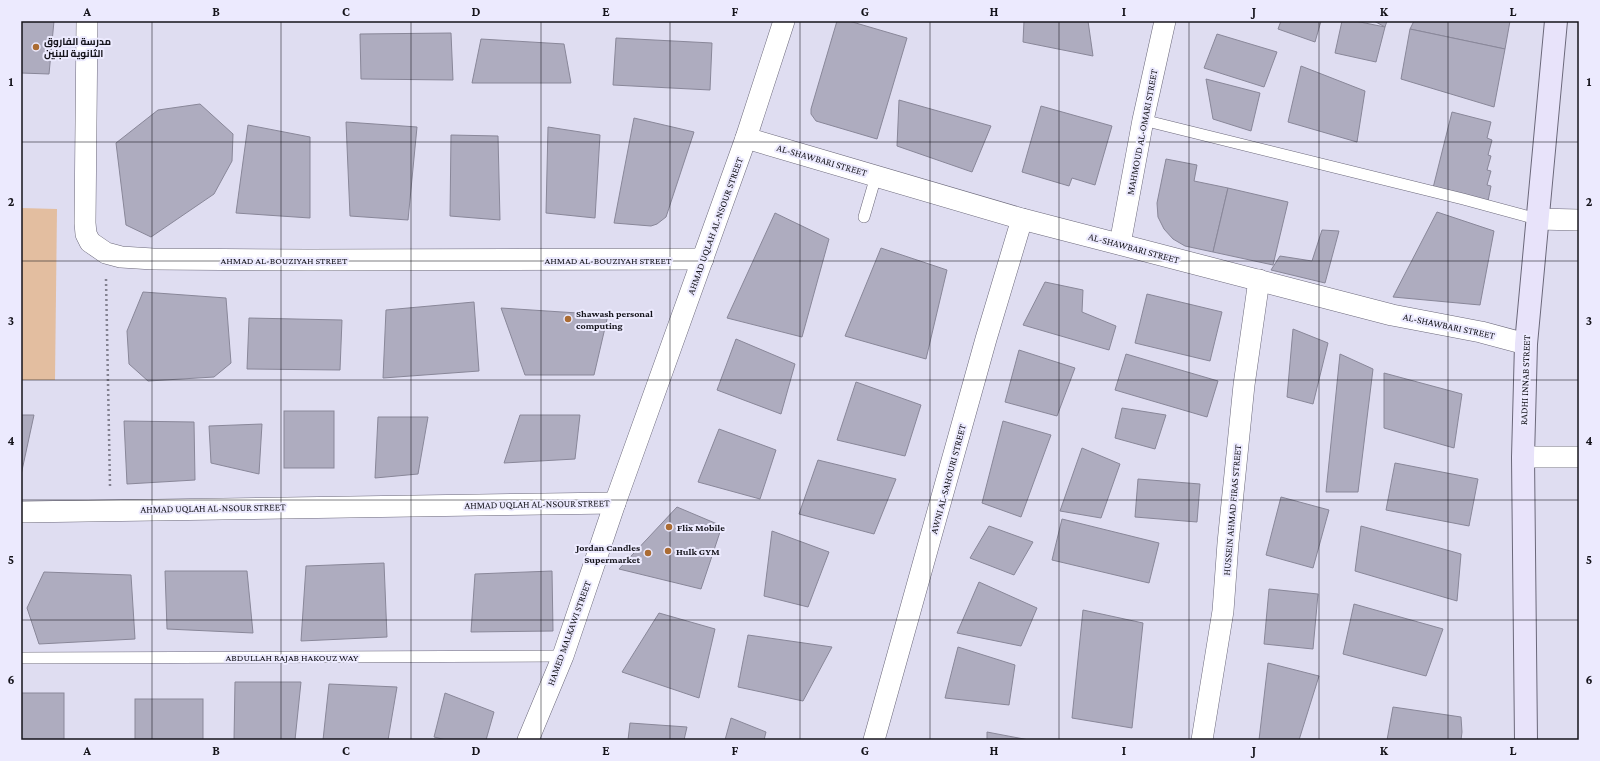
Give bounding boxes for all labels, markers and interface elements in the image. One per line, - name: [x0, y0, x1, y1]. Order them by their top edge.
- text: A: [82, 4, 91, 19]
- text: B: [212, 4, 220, 19]
- text: C: [342, 4, 350, 19]
- text: D: [472, 4, 481, 19]
- text: E: [602, 4, 610, 19]
- text: F: [732, 4, 739, 19]
- text: G: [861, 4, 869, 19]
- text: H: [990, 4, 999, 19]
- text: I: [1122, 4, 1126, 19]
- text: J: [1250, 4, 1256, 19]
- text: K: [1380, 4, 1389, 19]
- text: L: [1510, 4, 1517, 19]
- place label: مدرسة الفاروق الثانوية للبنين: [44, 36, 111, 60]
- marker: مدرسة الفاروق الثانوية للبنين: [31, 42, 41, 52]
- street label: MAHMOUD AL-OMARI STREET: [1124, 68, 1160, 196]
- text: 1: [9, 74, 14, 89]
- text: 1: [1587, 74, 1592, 89]
- street label: AL-SHAWBARI STREET: [775, 142, 869, 178]
- street label: AHMAD UQLAH AL-NSOUR STREET: [685, 155, 745, 296]
- text: 2: [8, 194, 15, 209]
- text: 2: [1586, 194, 1593, 209]
- street label: AL-SHAWBARI STREET: [1087, 231, 1181, 266]
- street label: AHMAD AL-BOUZIYAH STREET: [221, 255, 348, 266]
- street label: AHMAD AL-BOUZIYAH STREET: [545, 255, 672, 266]
- place label: Shawash personal computing: [576, 308, 653, 331]
- street label: AL-SHAWBARI STREET: [1402, 311, 1497, 341]
- text: 3: [8, 313, 14, 328]
- text: 3: [1586, 313, 1592, 328]
- marker: Shawash personal computing: [563, 314, 573, 324]
- street label: RADHI INNAB STREET: [1518, 334, 1532, 425]
- street label: AWNI AL-SAHOURI STREET: [928, 422, 968, 535]
- text: 4: [7, 433, 15, 448]
- text: 4: [1585, 433, 1593, 448]
- street label: HUSSEIN AHMAD FIRAS STREET: [1221, 444, 1243, 576]
- street label: AHMAD UQLAH AL-NSOUR STREET: [464, 497, 610, 511]
- street label: AHMAD UQLAH AL-NSOUR STREET: [140, 501, 286, 515]
- marker: Flix Mobile: [664, 522, 674, 532]
- place label: Flix Mobile: [677, 522, 725, 533]
- place label: Jordan Candles Supermarket: [575, 542, 640, 565]
- marker: Hulk GYM: [663, 546, 673, 556]
- place label: Hulk GYM: [676, 546, 720, 557]
- marker: Jordan Candles Supermarket: [643, 548, 653, 558]
- text: 5: [8, 552, 14, 567]
- text: 5: [1586, 552, 1592, 567]
- street label: HAMED MALKAWI STREET: [545, 579, 593, 687]
- street label: ABDULLAH RAJAB HAKOUZ WAY: [226, 652, 359, 663]
- text: 6: [7, 672, 15, 687]
- text: 6: [1585, 672, 1593, 687]
- text: A: [82, 743, 91, 758]
- text: B: [212, 743, 220, 758]
- text: C: [342, 743, 350, 758]
- text: D: [472, 743, 481, 758]
- text: E: [602, 743, 610, 758]
- text: F: [732, 743, 739, 758]
- text: G: [861, 743, 869, 758]
- text: H: [990, 743, 999, 758]
- text: I: [1122, 743, 1126, 758]
- text: J: [1250, 743, 1256, 758]
- text: K: [1380, 743, 1389, 758]
- text: L: [1510, 743, 1517, 758]

